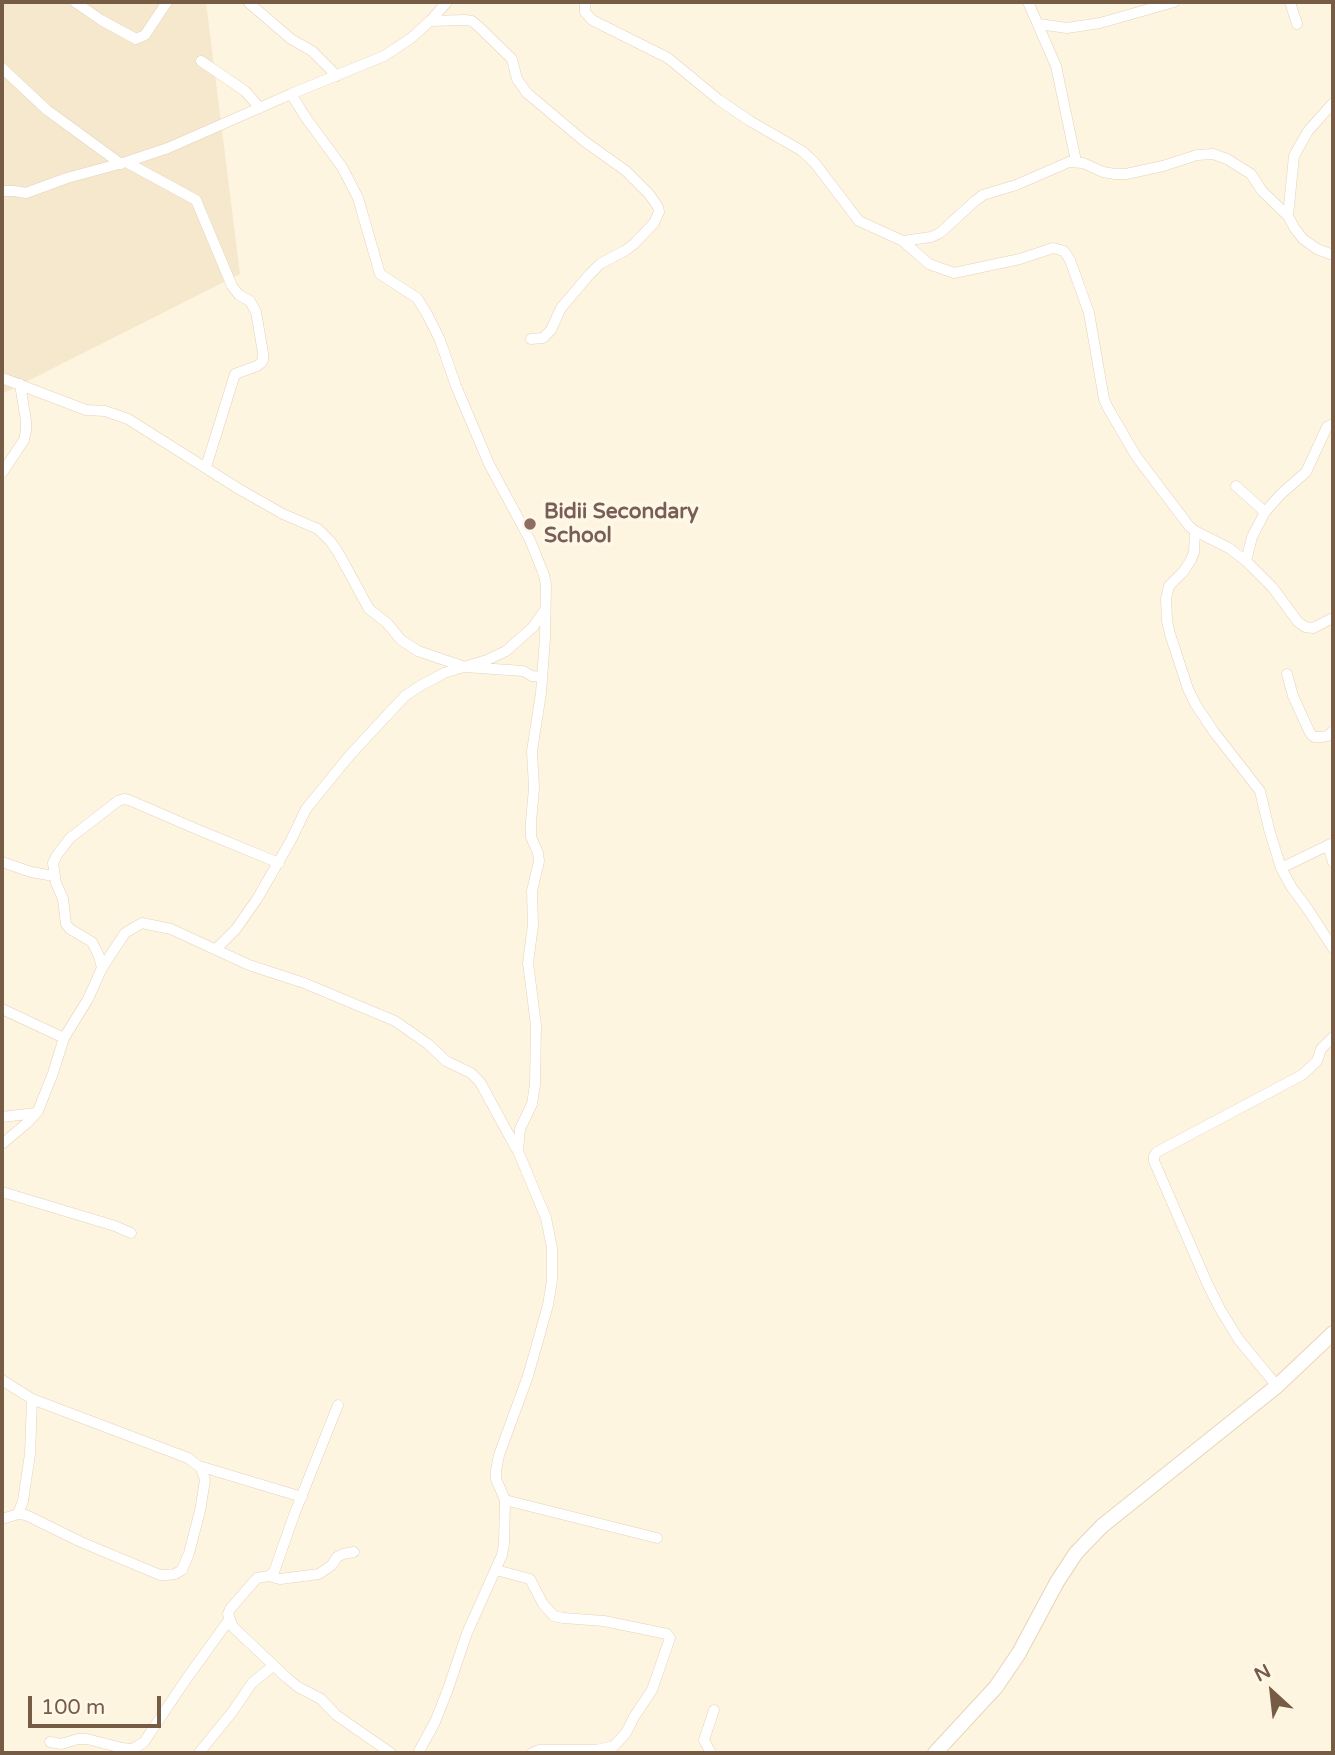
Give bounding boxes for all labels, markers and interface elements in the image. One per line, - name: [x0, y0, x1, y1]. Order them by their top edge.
- place label: Bidii Secondary School: [544, 499, 699, 549]
- marker: Bidii Secondary School: [522, 516, 538, 532]
- north arrow: [1237, 1657, 1307, 1727]
- text: N: [1251, 1660, 1274, 1687]
- scale bar: [32, 1682, 164, 1726]
- text: 100 m: [41, 1695, 105, 1720]

